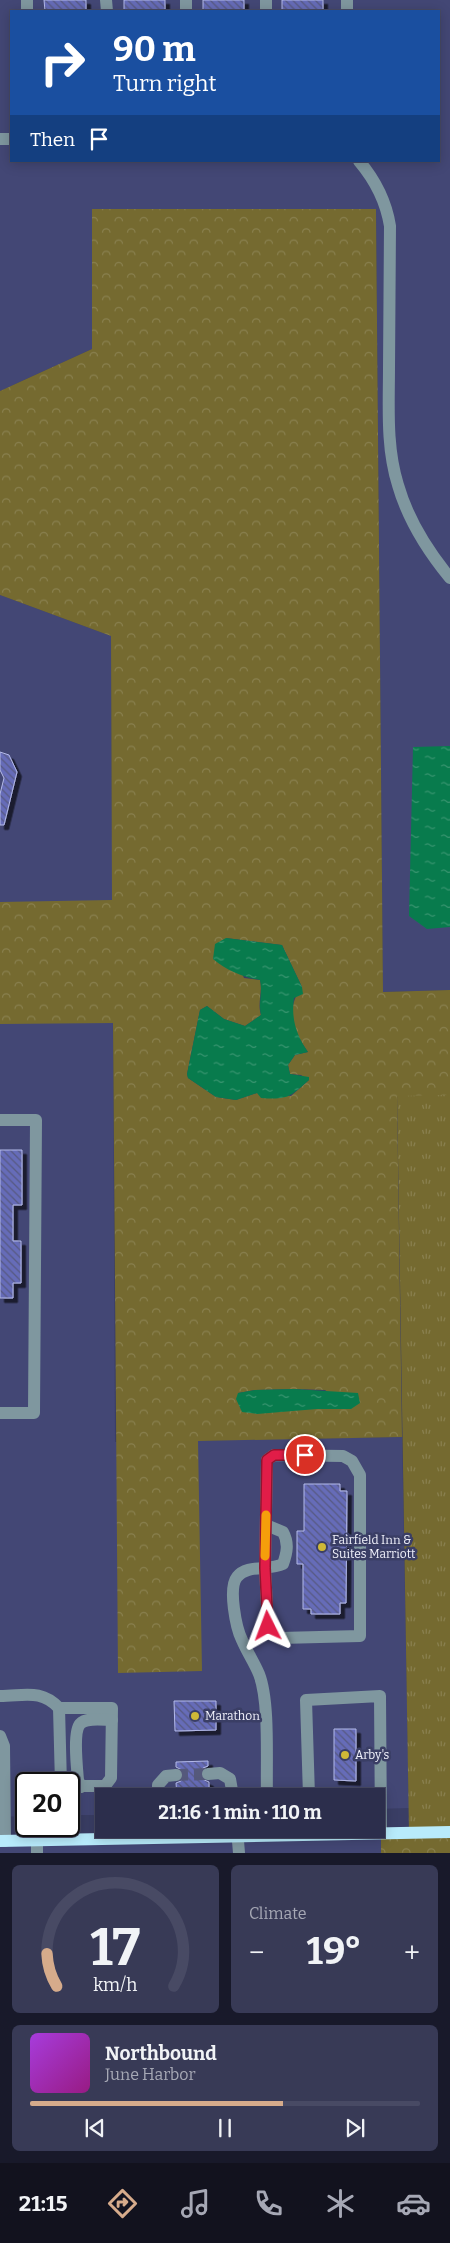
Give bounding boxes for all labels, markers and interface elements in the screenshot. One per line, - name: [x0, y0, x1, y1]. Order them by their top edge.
- text: 90 m: [113, 28, 196, 70]
- icon: right: [30, 30, 95, 95]
- text: Turn right: [113, 70, 216, 97]
- icon: arrive: [85, 125, 113, 153]
- text: Then: [30, 128, 75, 151]
- pin: [284, 1434, 326, 1476]
- icon: arrive: [291, 1441, 319, 1469]
- place label: Fairfield Inn & Suites Marriott: [332, 1533, 416, 1561]
- marker: Fairfield Inn & Suites Marriott: [316, 1541, 328, 1553]
- position arrow: [241, 1599, 293, 1651]
- place label: Marathon: [205, 1709, 260, 1723]
- marker: Marathon: [189, 1710, 201, 1722]
- place label: Arby's: [355, 1748, 390, 1762]
- marker: Arby's: [339, 1749, 351, 1761]
- speed limit sign: 20: [15, 1772, 80, 1837]
- text: 21:16 · 1 min · 110 m: [158, 1801, 322, 1824]
- text: Climate: [249, 1904, 307, 1923]
- text: 17: [91, 1916, 140, 1979]
- text: 19°: [307, 1928, 362, 1974]
- text: −: [249, 1936, 264, 1969]
- text: +: [404, 1936, 420, 1969]
- text: km/h: [93, 1974, 138, 1996]
- text: Northbound: [105, 2042, 217, 2065]
- text: June Harbor: [105, 2065, 196, 2084]
- icon: previous: [81, 2114, 109, 2142]
- icon: pause: [211, 2114, 239, 2142]
- icon: next: [341, 2114, 369, 2142]
- icon: directions: [105, 2186, 140, 2221]
- icon: music: [178, 2186, 213, 2221]
- icon: phone: [251, 2186, 286, 2221]
- icon: climate: [323, 2186, 358, 2221]
- icon: car: [396, 2186, 431, 2221]
- text: 21:15: [19, 2190, 67, 2217]

